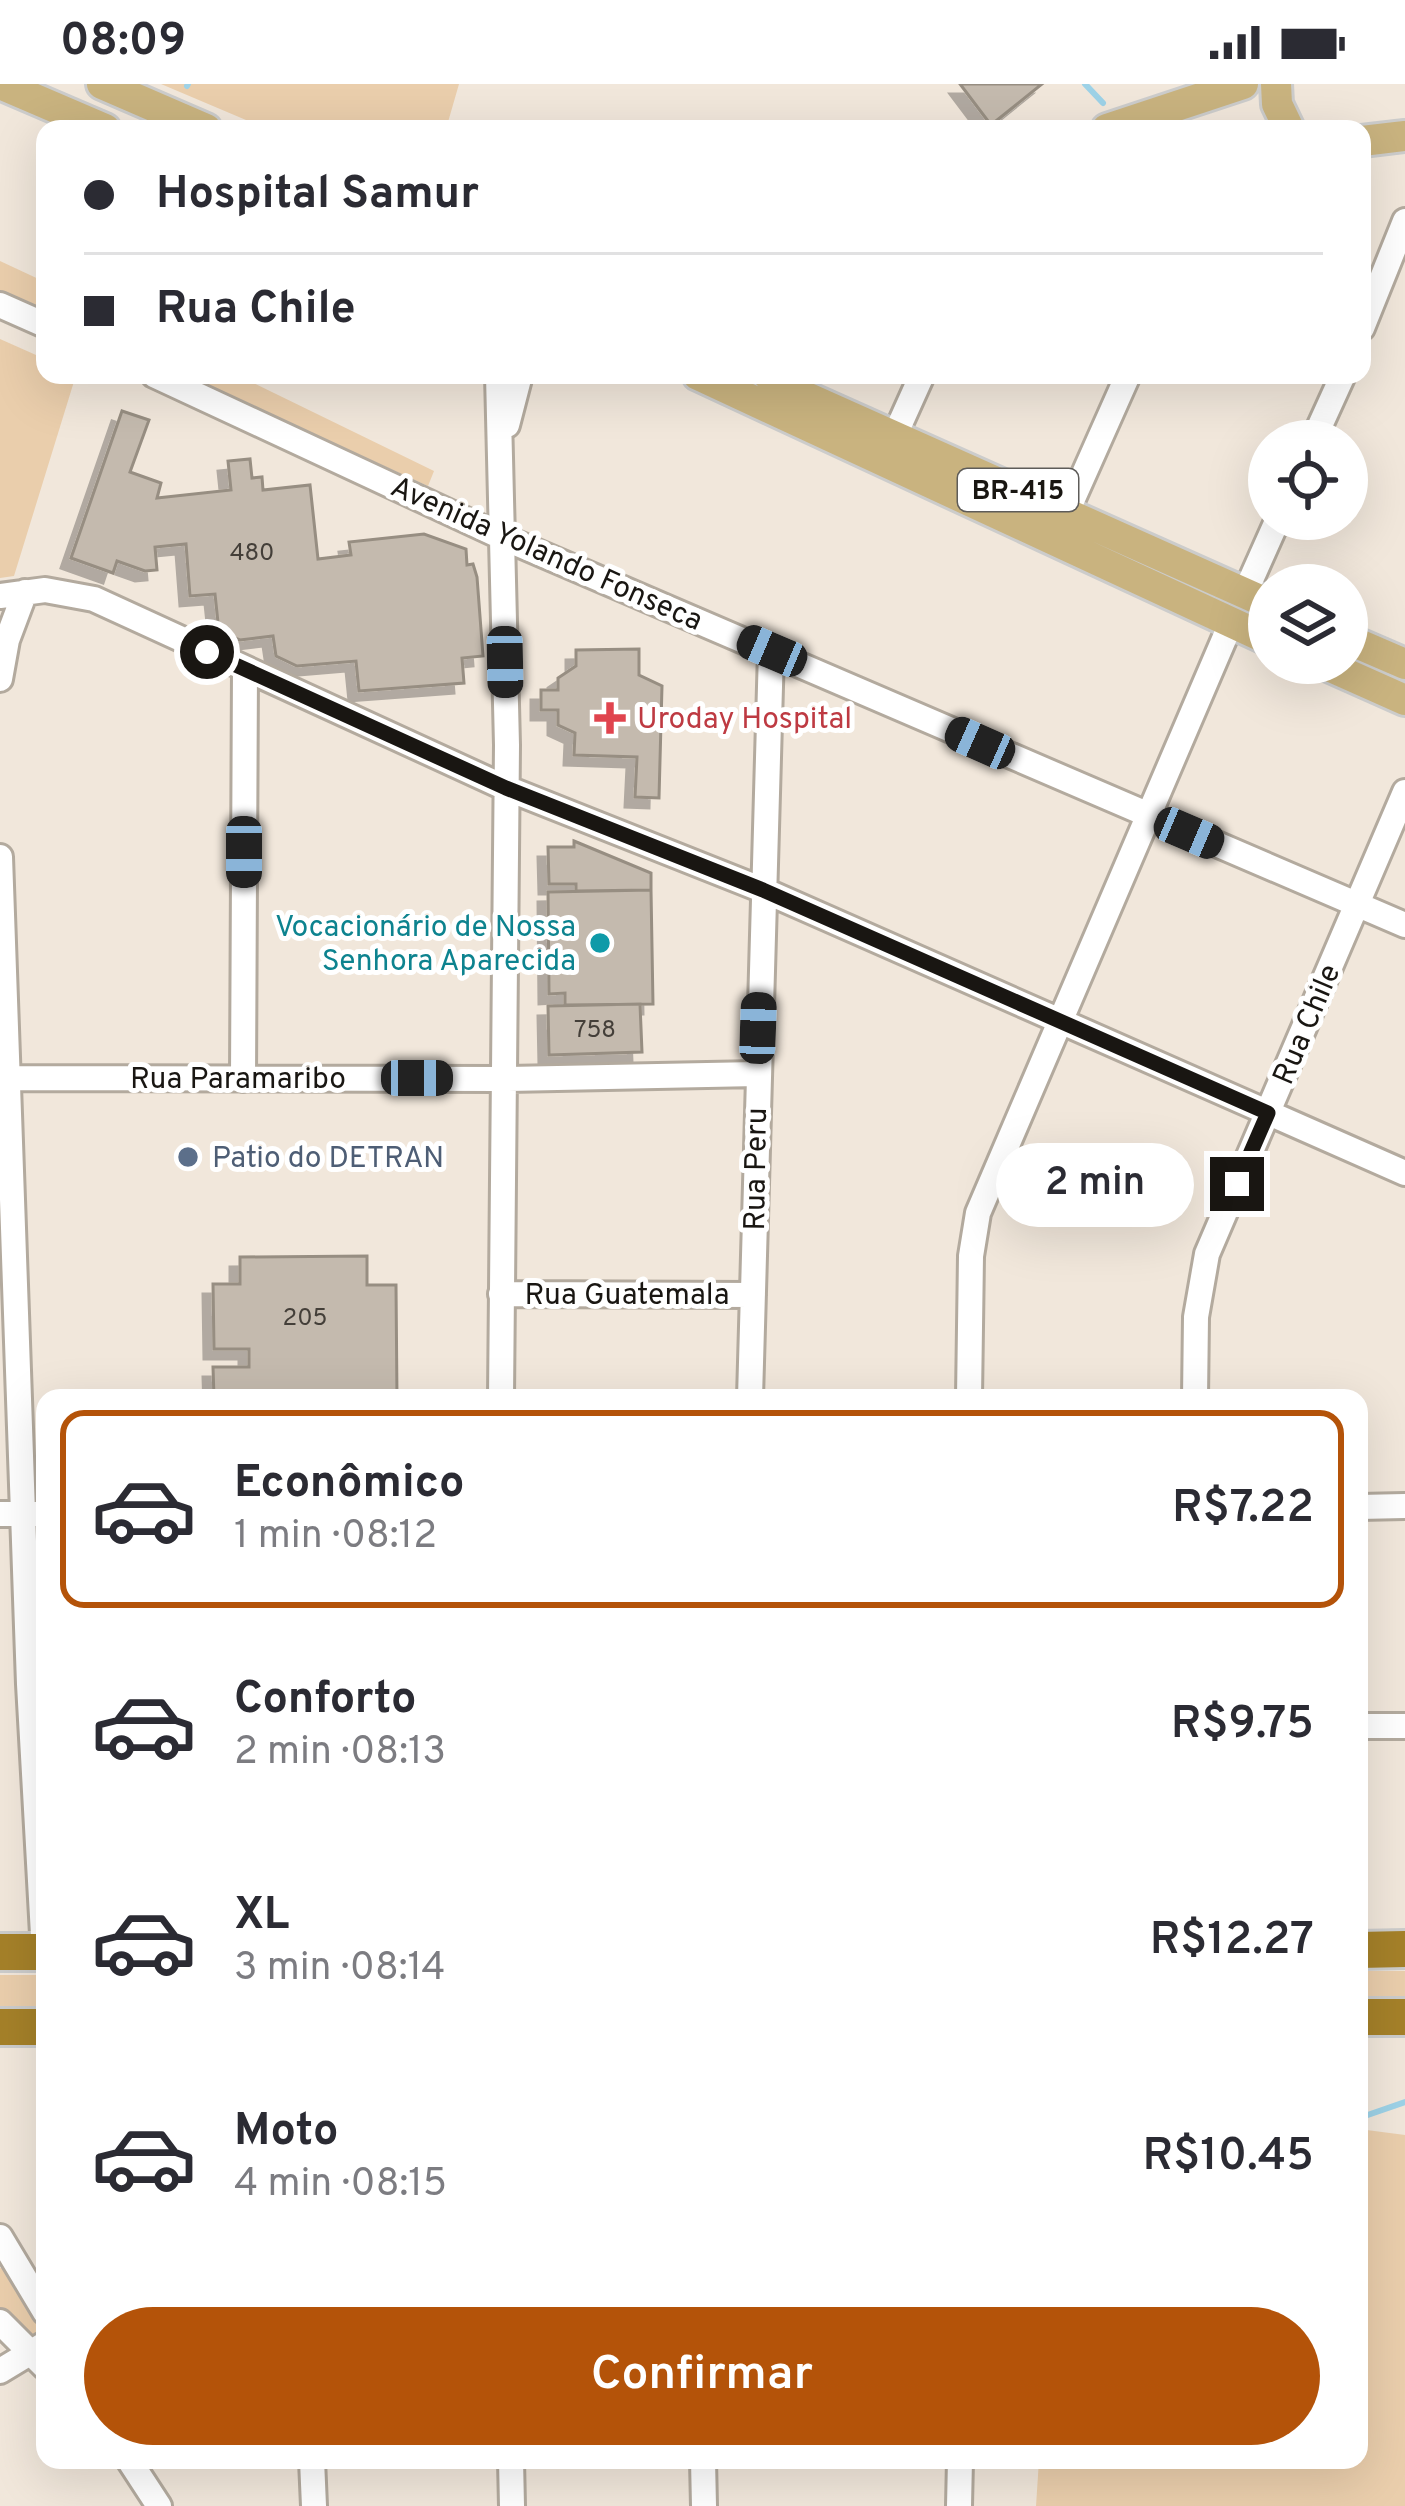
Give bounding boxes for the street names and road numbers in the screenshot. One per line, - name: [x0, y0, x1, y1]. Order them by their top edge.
- road number: BR-415: [958, 469, 1078, 511]
- street label: Avenida Yolando Fonseca: [384, 470, 708, 641]
- street label: Rua Chile: [1266, 959, 1350, 1091]
- street label: Rua Paramaribo: [130, 1062, 346, 1099]
- street label: Rua Peru: [738, 1107, 777, 1231]
- street label: Rua Guatemala: [525, 1278, 729, 1315]

